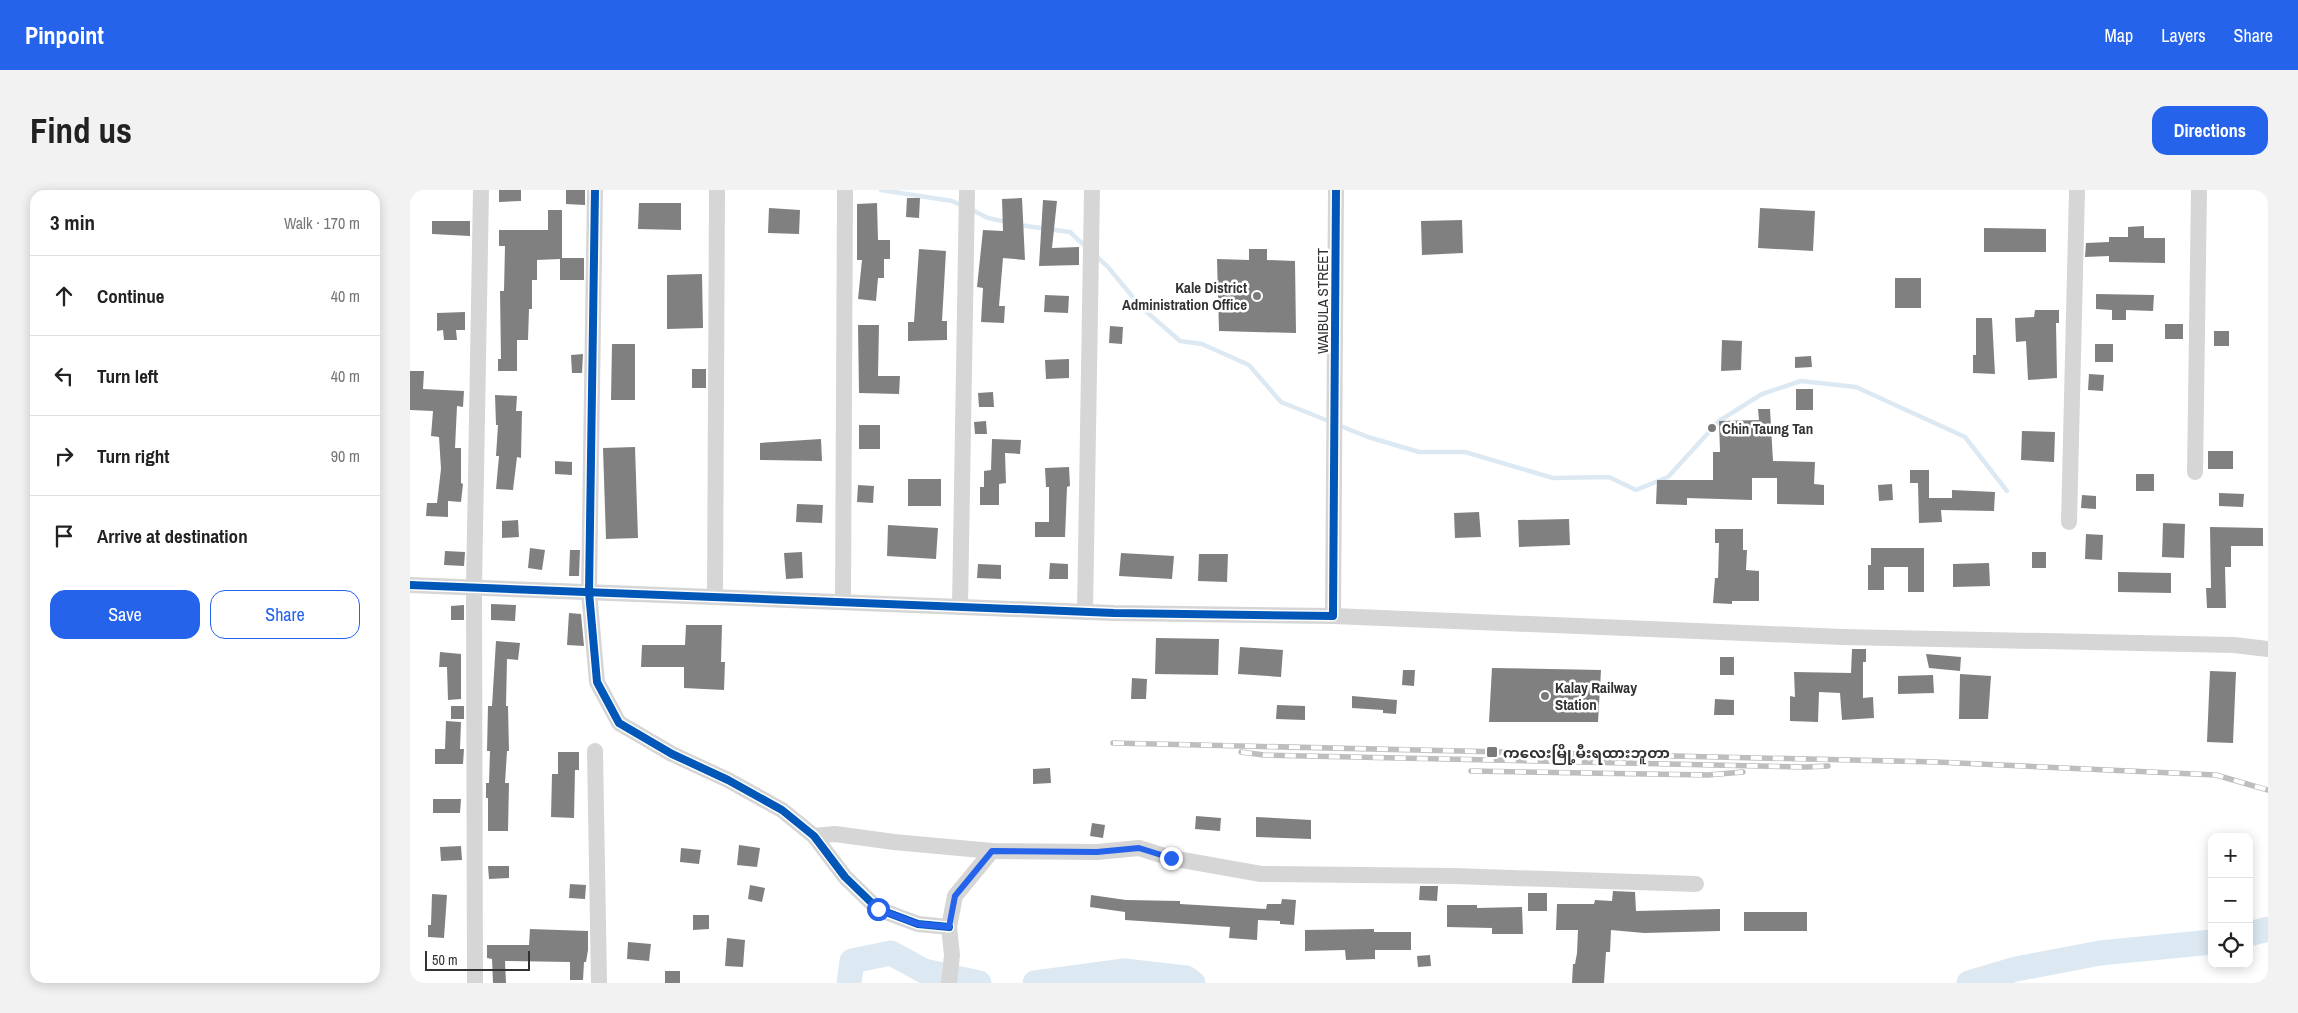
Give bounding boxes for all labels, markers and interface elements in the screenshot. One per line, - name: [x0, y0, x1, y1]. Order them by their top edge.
- text: Pinpoint: [25, 19, 104, 51]
- text: Map: [2105, 23, 2133, 48]
- text: Layers: [2161, 23, 2206, 48]
- text: Share: [2234, 23, 2273, 48]
- button: Directions: [2152, 106, 2268, 155]
- text: Find us: [30, 107, 132, 154]
- text: 3 min: [50, 208, 95, 237]
- text: Walk · 170 m: [284, 212, 360, 234]
- street label: WAIBULA STREET: [1312, 247, 1333, 354]
- place label: Kale District Administration Office: [1122, 277, 1247, 315]
- icon: ahead: [50, 282, 78, 310]
- text: Continue: [97, 283, 165, 309]
- text: 40 m: [331, 285, 360, 307]
- marker: Kale District Administration Office: [1251, 290, 1263, 302]
- icon: left: [50, 362, 78, 390]
- text: Turn left: [97, 363, 158, 389]
- text: 40 m: [331, 365, 360, 387]
- place label: Chin Taung Tan: [1722, 418, 1813, 439]
- marker: Chin Taung Tan: [1706, 422, 1718, 434]
- icon: right: [50, 442, 78, 470]
- text: Turn right: [97, 443, 169, 469]
- text: 90 m: [331, 445, 360, 467]
- icon: arrive: [50, 522, 78, 550]
- text: Arrive at destination: [97, 523, 248, 549]
- button: Save: [50, 590, 200, 639]
- button: Share: [210, 590, 360, 639]
- place label: Kalay Railway Station: [1555, 677, 1637, 715]
- marker: Kalay Railway Station: [1539, 690, 1551, 702]
- place label: ကလေးမြို့မီးရထားဘူတာ: [1503, 742, 1670, 765]
- marker: ကလေးမြို့မီးရထားဘူတာ: [1485, 745, 1499, 759]
- map controls: [2208, 833, 2253, 968]
- button: +: [2208, 833, 2253, 878]
- route end: [1160, 847, 1183, 870]
- button: −: [2208, 878, 2253, 923]
- route start: [867, 898, 890, 921]
- button: locate: [2208, 923, 2253, 968]
- scale bar: [425, 948, 530, 971]
- text: 50 m: [432, 951, 458, 969]

